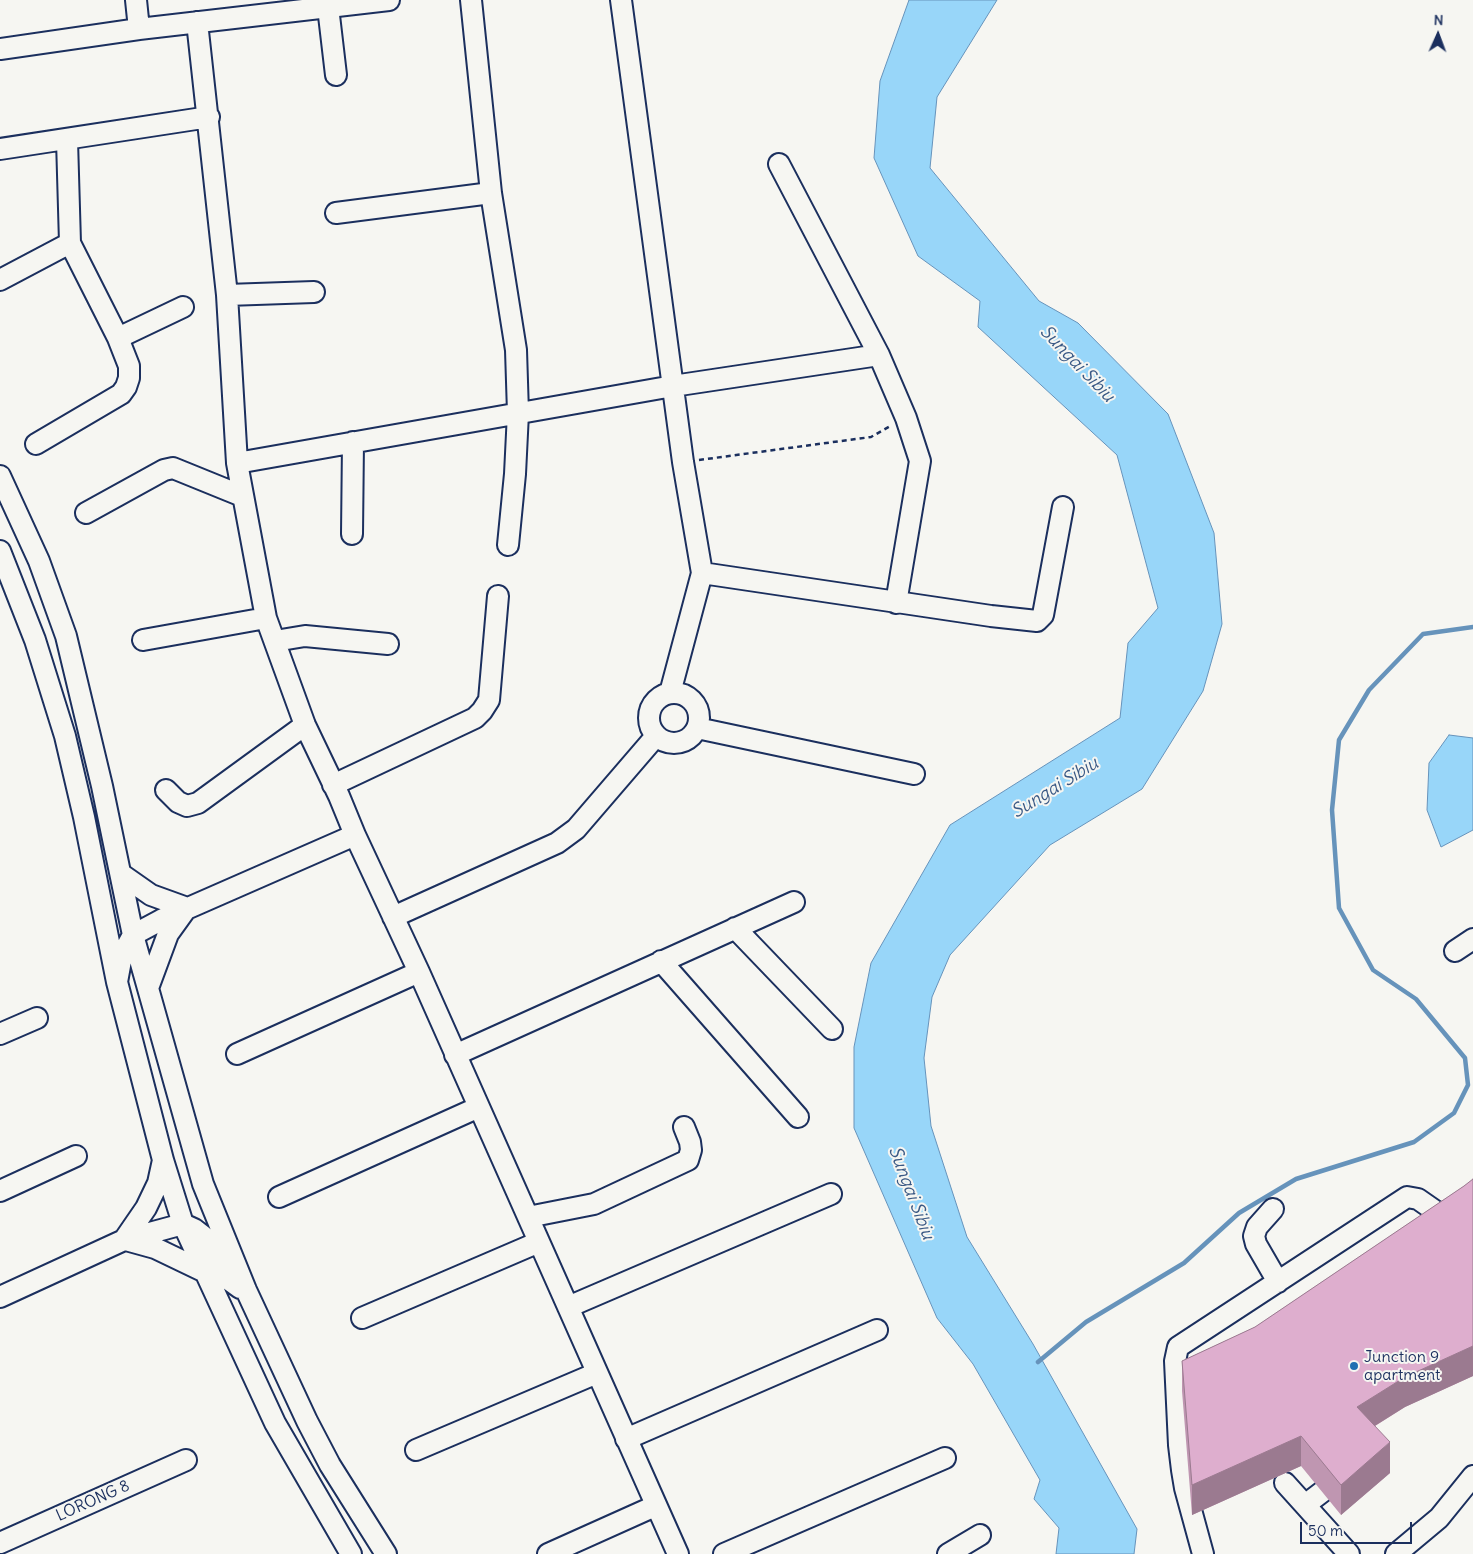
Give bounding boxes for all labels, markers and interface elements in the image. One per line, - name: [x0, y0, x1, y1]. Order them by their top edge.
- north arrow: [1413, 10, 1463, 60]
- text: N: [1433, 11, 1444, 29]
- water label: Sungai Sibiu: [1035, 321, 1119, 407]
- water label: Sungai Sibiu: [1008, 753, 1102, 823]
- water label: Sungai Sibiu: [883, 1143, 939, 1243]
- place label: Junction 9 apartment: [1364, 1347, 1440, 1385]
- marker: Junction 9 apartment: [1348, 1360, 1360, 1372]
- street label: LORONG 8: [53, 1476, 133, 1526]
- scale bar: [1303, 1512, 1416, 1544]
- text: 50 m: [1308, 1521, 1343, 1540]

